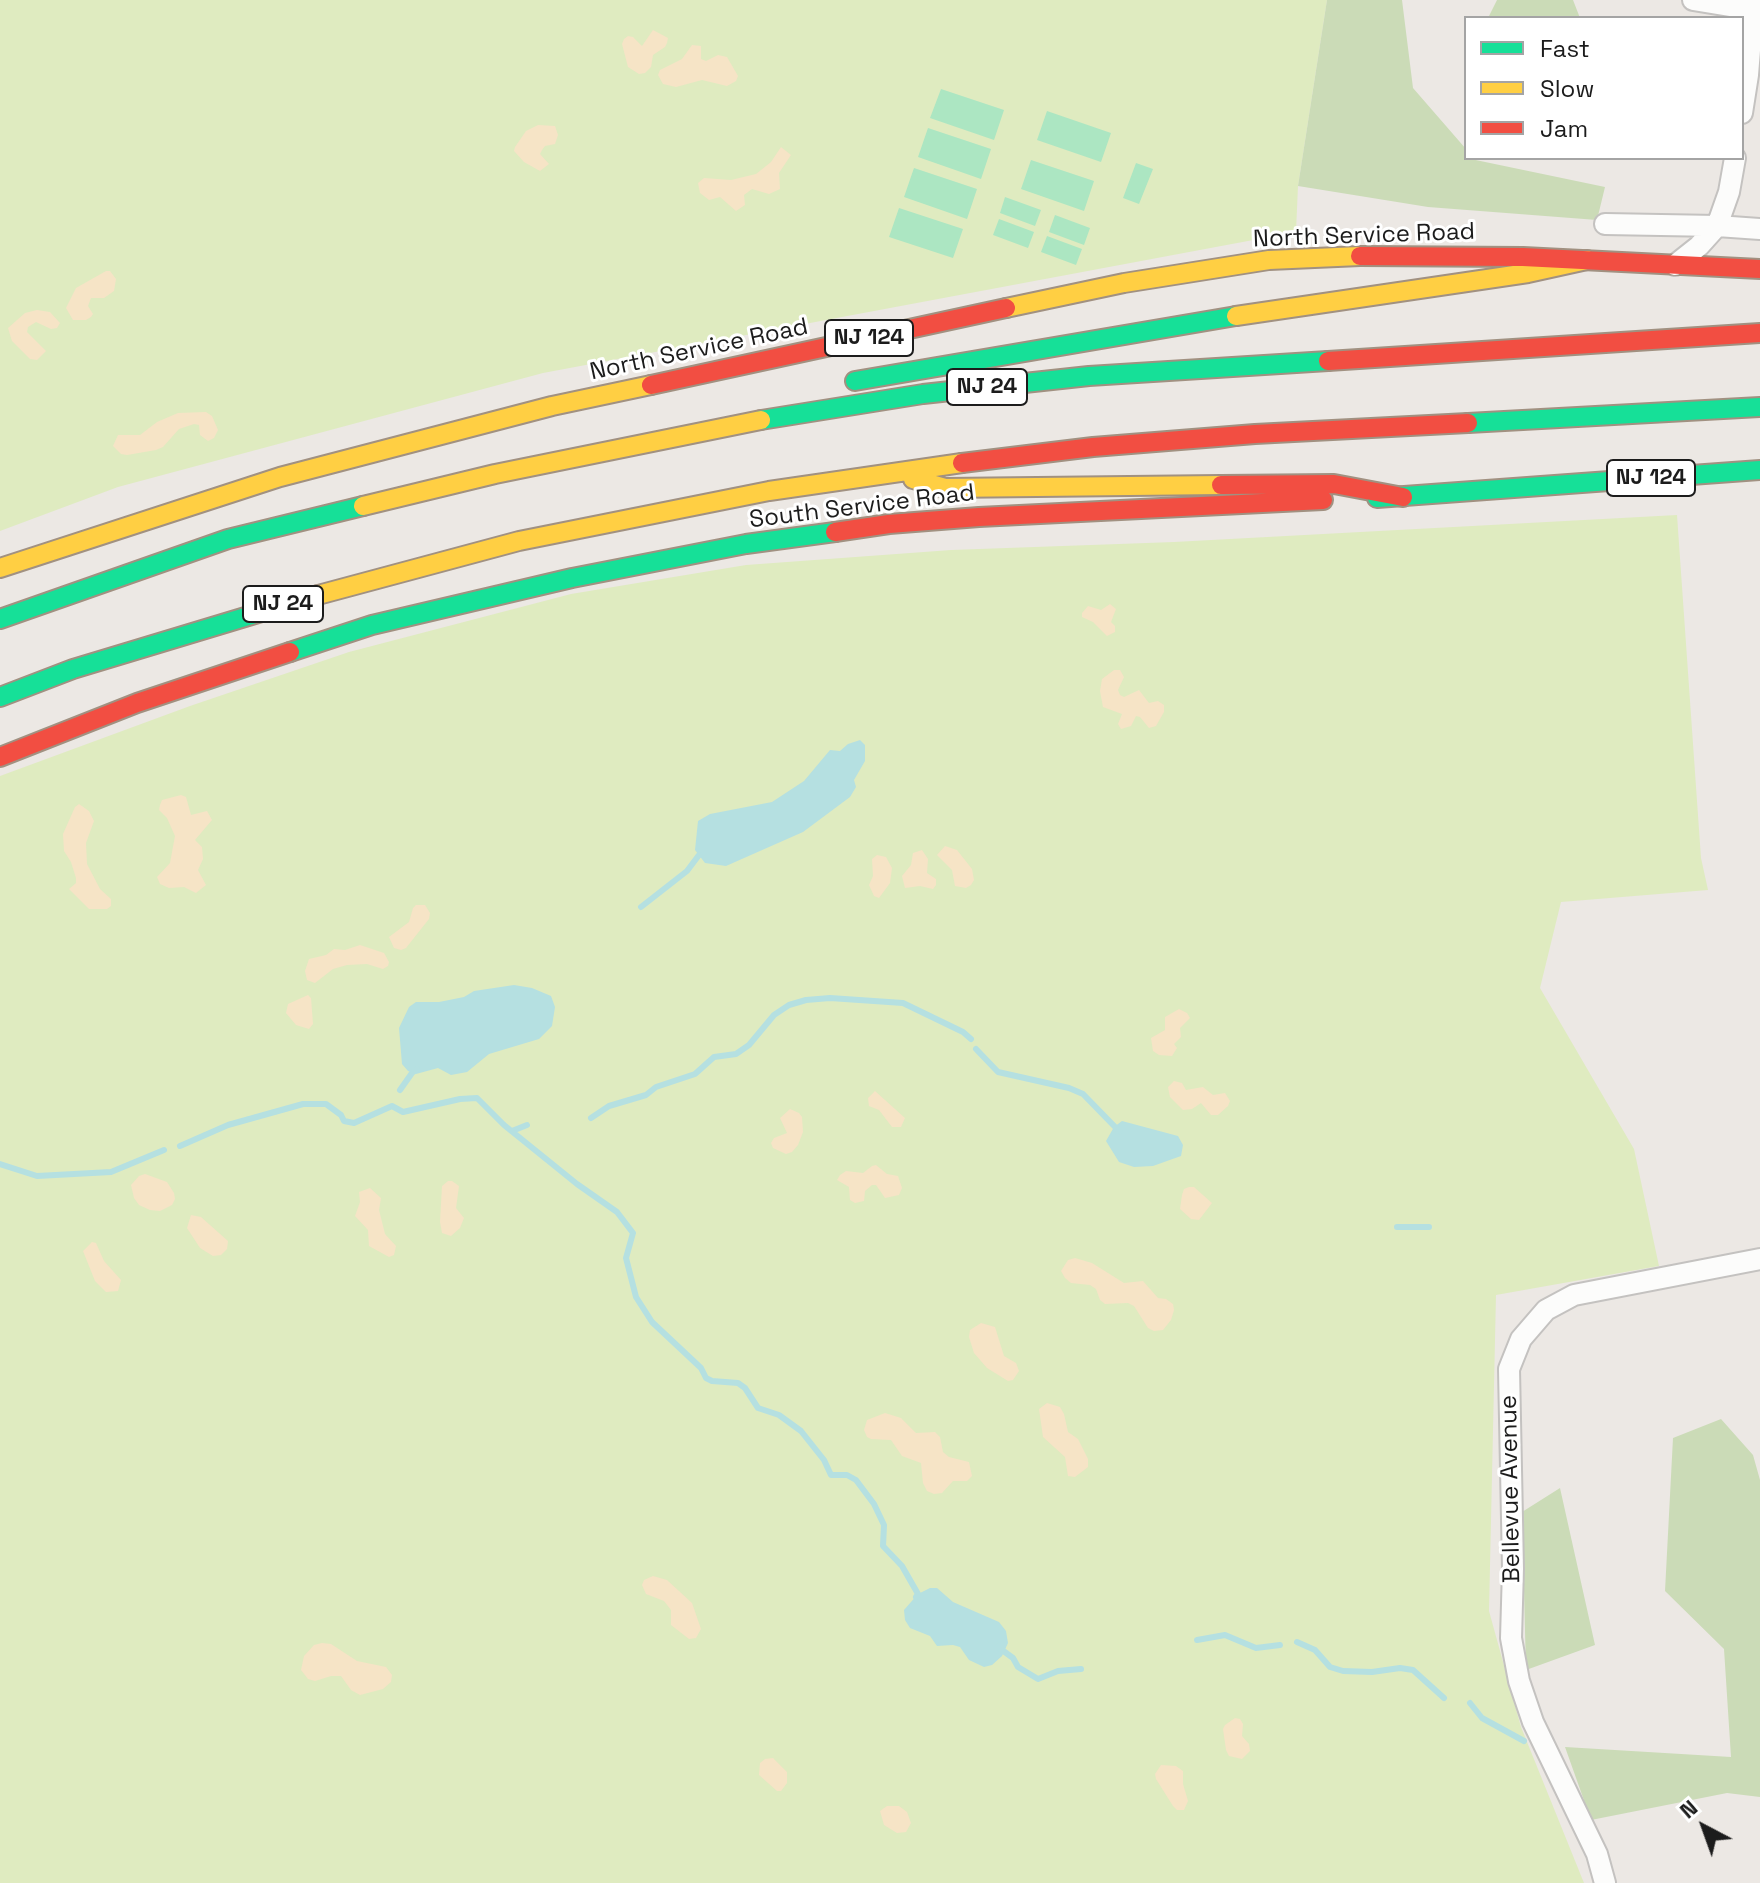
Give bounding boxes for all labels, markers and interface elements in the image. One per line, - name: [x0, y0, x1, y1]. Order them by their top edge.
- legend: [1464, 16, 1744, 160]
- text: Fast: [1540, 33, 1590, 64]
- text: Slow: [1540, 73, 1594, 104]
- text: Jam: [1540, 113, 1588, 144]
- street label: North Service Road: [1252, 218, 1476, 254]
- street label: North Service Road: [587, 313, 811, 387]
- road number: NJ 124: [825, 320, 913, 356]
- road number: NJ 24: [947, 369, 1027, 405]
- road number: NJ 124: [1607, 460, 1695, 496]
- street label: South Service Road: [748, 479, 976, 535]
- road number: NJ 24: [243, 586, 323, 622]
- street label: Bellevue Avenue: [1495, 1395, 1527, 1583]
- north arrow: [1664, 1787, 1744, 1867]
- text: N: [1674, 1793, 1703, 1824]

